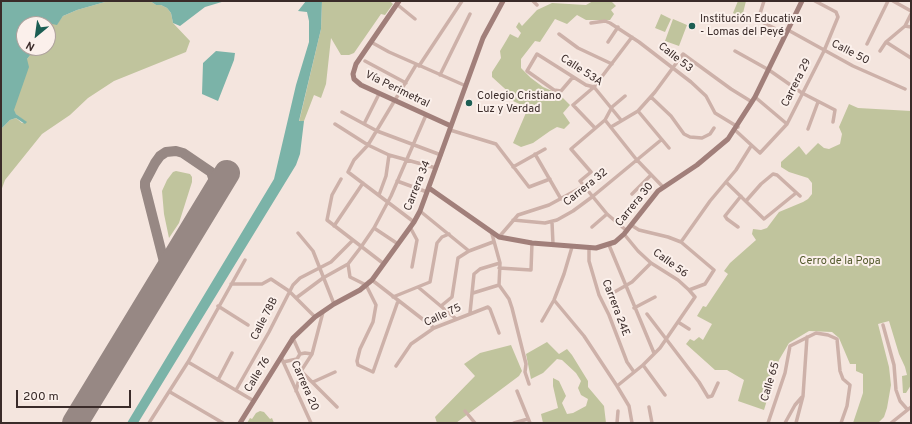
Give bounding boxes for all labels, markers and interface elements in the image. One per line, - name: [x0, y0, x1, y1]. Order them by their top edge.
- place label: Institución Educativa - Lomas del Peyé: [700, 13, 802, 39]
- north arrow: [16, 16, 56, 56]
- marker: Institución Educativa - Lomas del Peyé: [687, 21, 697, 31]
- text: N: [24, 38, 38, 54]
- street label: Calle 50: [829, 38, 871, 68]
- street label: Calle 53: [655, 40, 695, 76]
- street label: Calle 53A: [557, 52, 605, 90]
- street label: Carrera 29: [779, 56, 815, 110]
- street label: Vía Perimetral: [363, 69, 431, 111]
- place label: Colegio Cristiano Luz y Verdad: [477, 90, 561, 116]
- marker: Colegio Cristiano Luz y Verdad: [464, 98, 474, 108]
- street label: Carrera 34: [402, 159, 434, 213]
- street label: Carrera 32: [561, 166, 611, 210]
- street label: Carrera 30: [613, 180, 657, 230]
- street label: Calle 56: [650, 247, 690, 281]
- park label: Cerro de la Popa: [799, 255, 881, 269]
- street label: Carrera 24E: [598, 278, 632, 338]
- street label: Calle 78B: [249, 295, 281, 343]
- street label: Calle 75: [422, 302, 464, 330]
- street label: Calle 76: [242, 355, 274, 395]
- street label: Carrera 20: [287, 359, 321, 413]
- street label: Calle 65: [759, 361, 783, 403]
- scale bar: [18, 382, 133, 408]
- text: 200 m: [23, 389, 59, 405]

